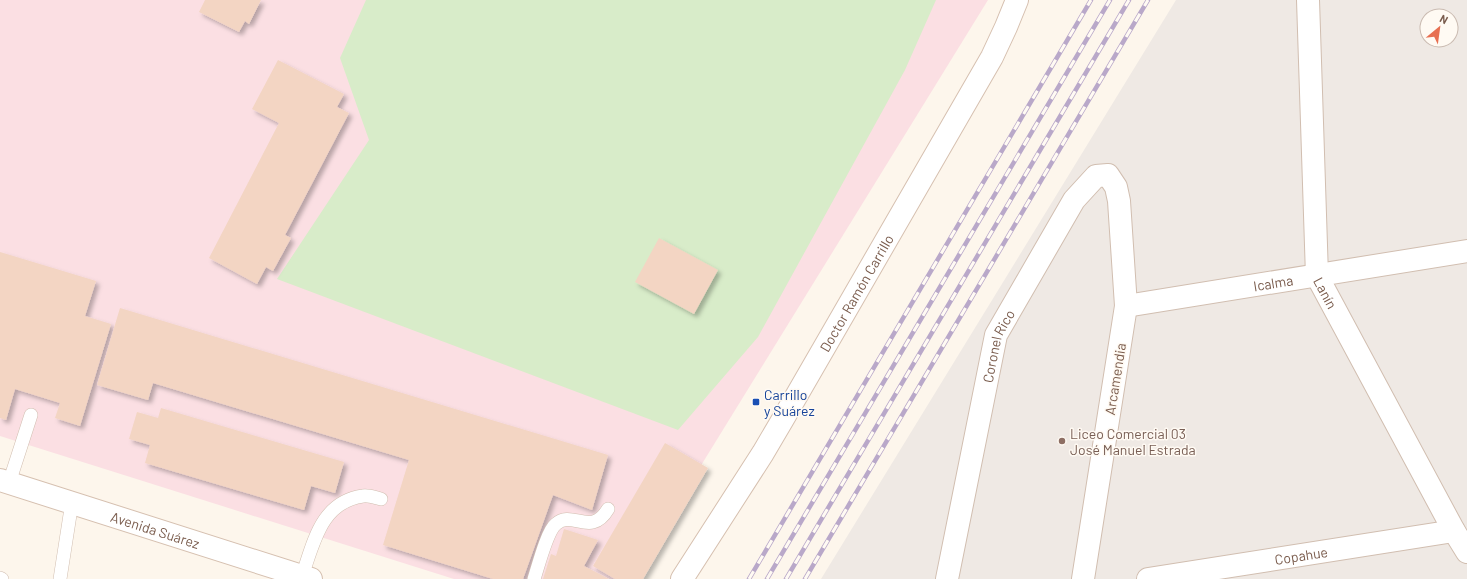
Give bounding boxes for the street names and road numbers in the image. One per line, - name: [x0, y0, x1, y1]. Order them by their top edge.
- street label: Doctor Ramón Carrillo: [815, 231, 896, 354]
- street label: Icalma: [1252, 271, 1294, 294]
- street label: Lanín: [1311, 274, 1341, 311]
- street label: Coronel Rico: [978, 306, 1018, 384]
- street label: Arcamendia: [1101, 342, 1129, 416]
- street label: Avenida Suárez: [109, 507, 202, 552]
- street label: Copahue: [1273, 542, 1329, 568]

